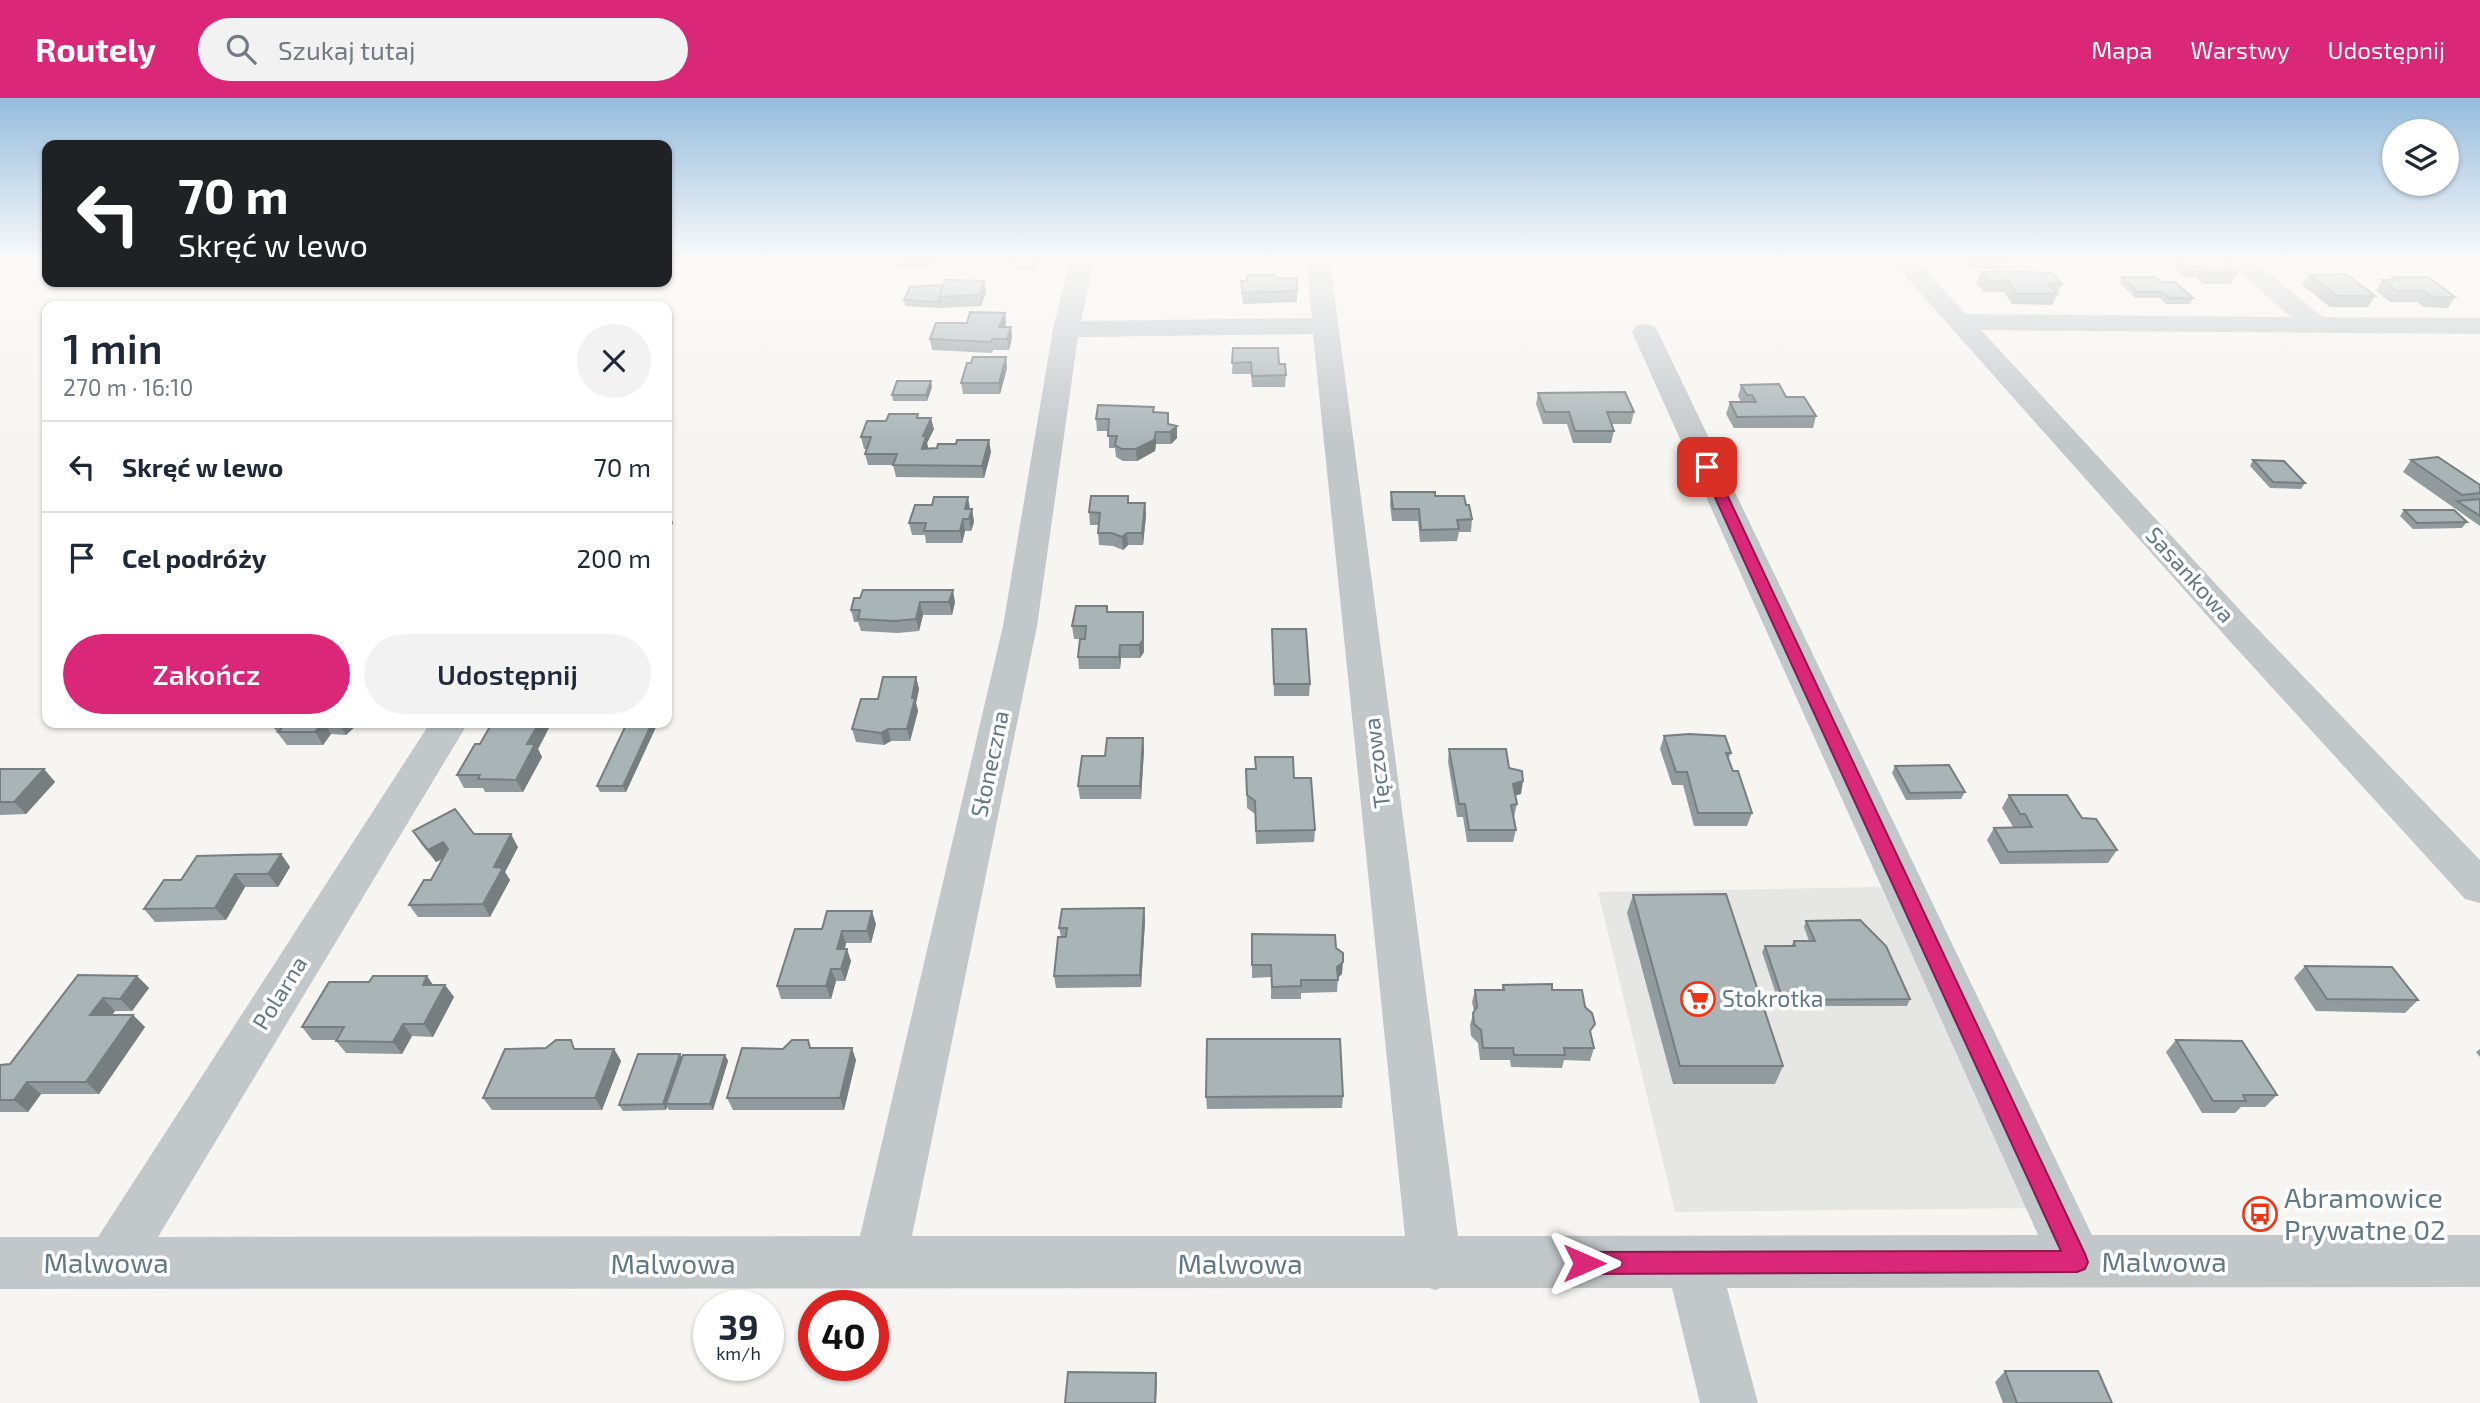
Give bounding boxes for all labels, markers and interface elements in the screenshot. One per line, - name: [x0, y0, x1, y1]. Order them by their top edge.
- search box: [198, 18, 688, 81]
- text: Routely: [35, 29, 156, 69]
- icon: search: [222, 30, 260, 68]
- text: Szukaj tutaj: [278, 34, 415, 65]
- text: Mapa: [2091, 35, 2153, 64]
- text: Warstwy: [2191, 35, 2290, 64]
- text: Udostępnij: [2328, 35, 2445, 64]
- map controls: [2382, 119, 2459, 196]
- button: layers: [2382, 119, 2459, 196]
- text: 70 m: [178, 165, 289, 224]
- icon: left: [63, 168, 154, 259]
- text: Skręć w lewo: [178, 225, 368, 263]
- text: 1 min: [63, 322, 163, 372]
- button: close: [577, 324, 651, 398]
- text: 270 m · 16:10: [63, 373, 193, 401]
- pin: [1677, 437, 1737, 497]
- icon: left: [63, 448, 101, 486]
- icon: arrive: [1688, 448, 1726, 486]
- text: Skręć w lewo: [122, 451, 283, 482]
- text: 70 m: [593, 451, 651, 482]
- street label: Sasankowa: [2140, 521, 2241, 628]
- icon: arrive: [63, 539, 101, 577]
- text: Cel podróży: [122, 542, 267, 573]
- text: 200 m: [576, 542, 651, 573]
- button: Zakończ: [63, 634, 350, 714]
- button: Udostępnij: [364, 634, 651, 714]
- street label: Słoneczna: [964, 708, 1014, 820]
- street label: Tęczowa: [1357, 716, 1395, 810]
- street label: Polarna: [246, 951, 313, 1034]
- supermarket icon: Stokrotka: [1679, 980, 1717, 1018]
- place label: Stokrotka: [1722, 984, 1823, 1012]
- place label: Abramowice Prywatne 02: [2284, 1180, 2446, 1246]
- bus stop icon: Abramowice Prywatne 02: [2241, 1195, 2279, 1233]
- position arrow: [1547, 1226, 1621, 1300]
- street label: Malwowa: [2101, 1244, 2227, 1278]
- street label: Malwowa: [43, 1245, 169, 1279]
- street label: Malwowa: [610, 1246, 736, 1280]
- street label: Malwowa: [1177, 1246, 1303, 1280]
- speed limit sign: 40: [798, 1290, 889, 1381]
- text: 39: [718, 1305, 759, 1347]
- text: km/h: [716, 1342, 761, 1364]

